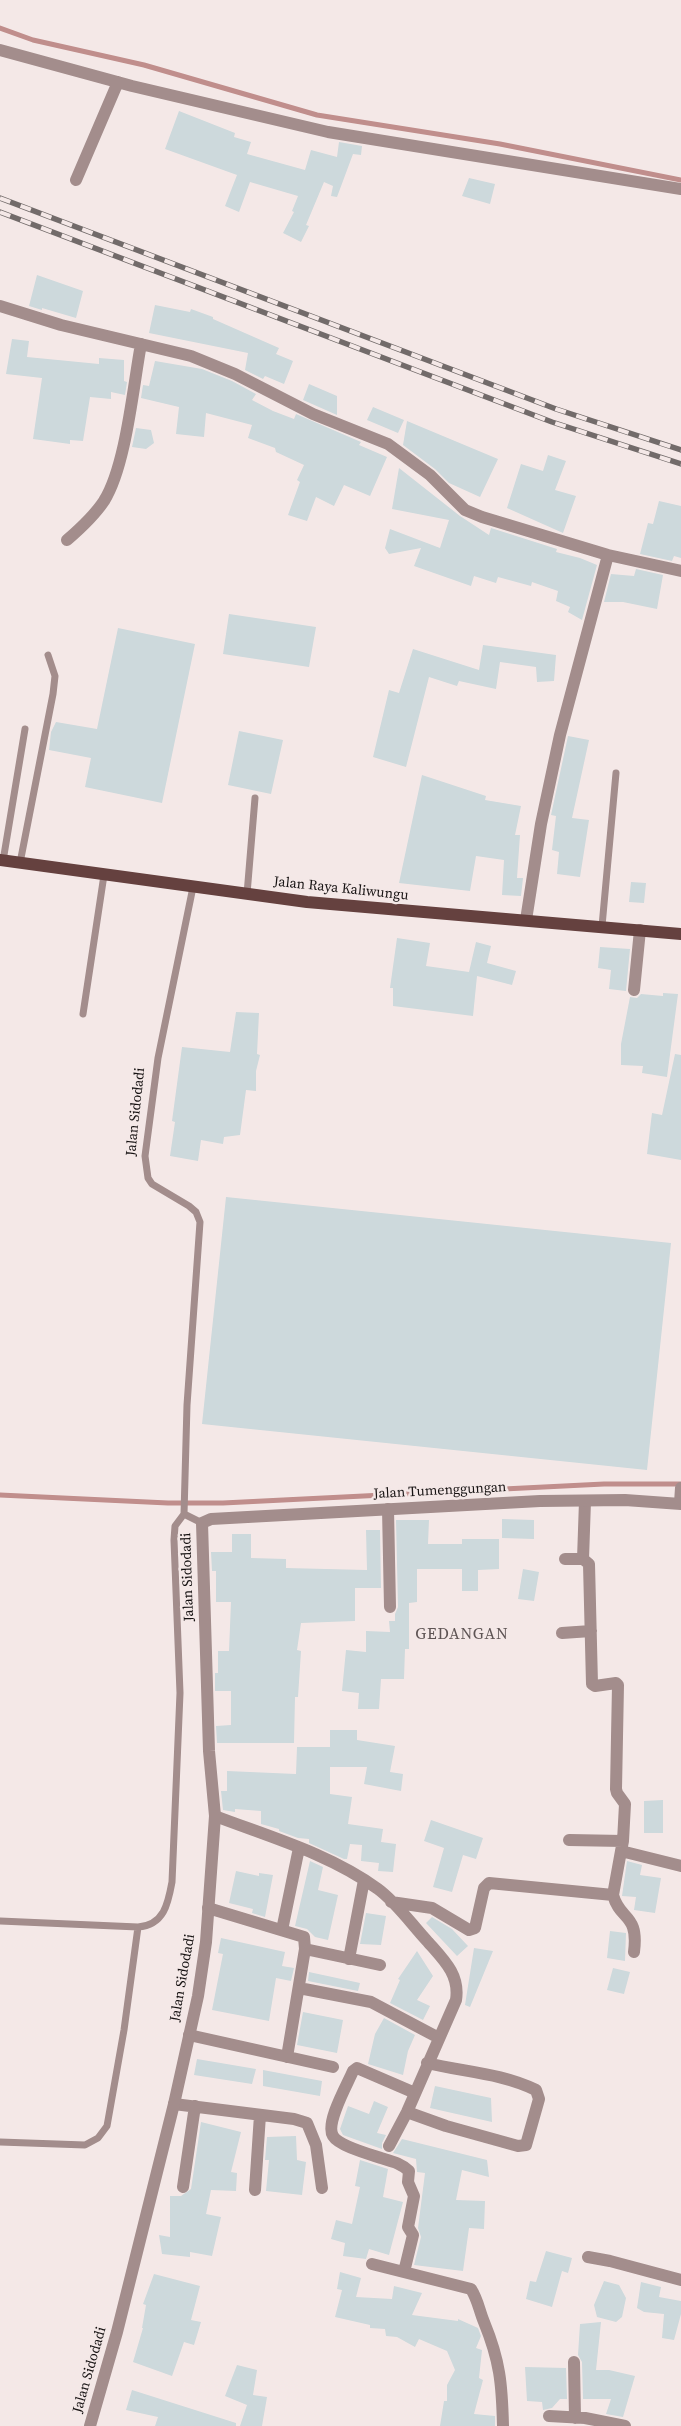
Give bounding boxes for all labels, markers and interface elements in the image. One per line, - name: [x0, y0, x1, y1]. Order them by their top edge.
- street label: Jalan Raya Kaliwungu: [273, 874, 409, 904]
- street label: Jalan Sidodadi: [123, 1067, 149, 1157]
- street label: Jalan Tumenggungan: [373, 1479, 507, 1503]
- street label: Jalan Sidodadi: [178, 1532, 198, 1622]
- district label: GEDANGAN: [414, 1625, 510, 1645]
- street label: Jalan Sidodadi: [167, 1933, 199, 2023]
- street label: Jalan Sidodadi: [70, 2325, 110, 2415]

